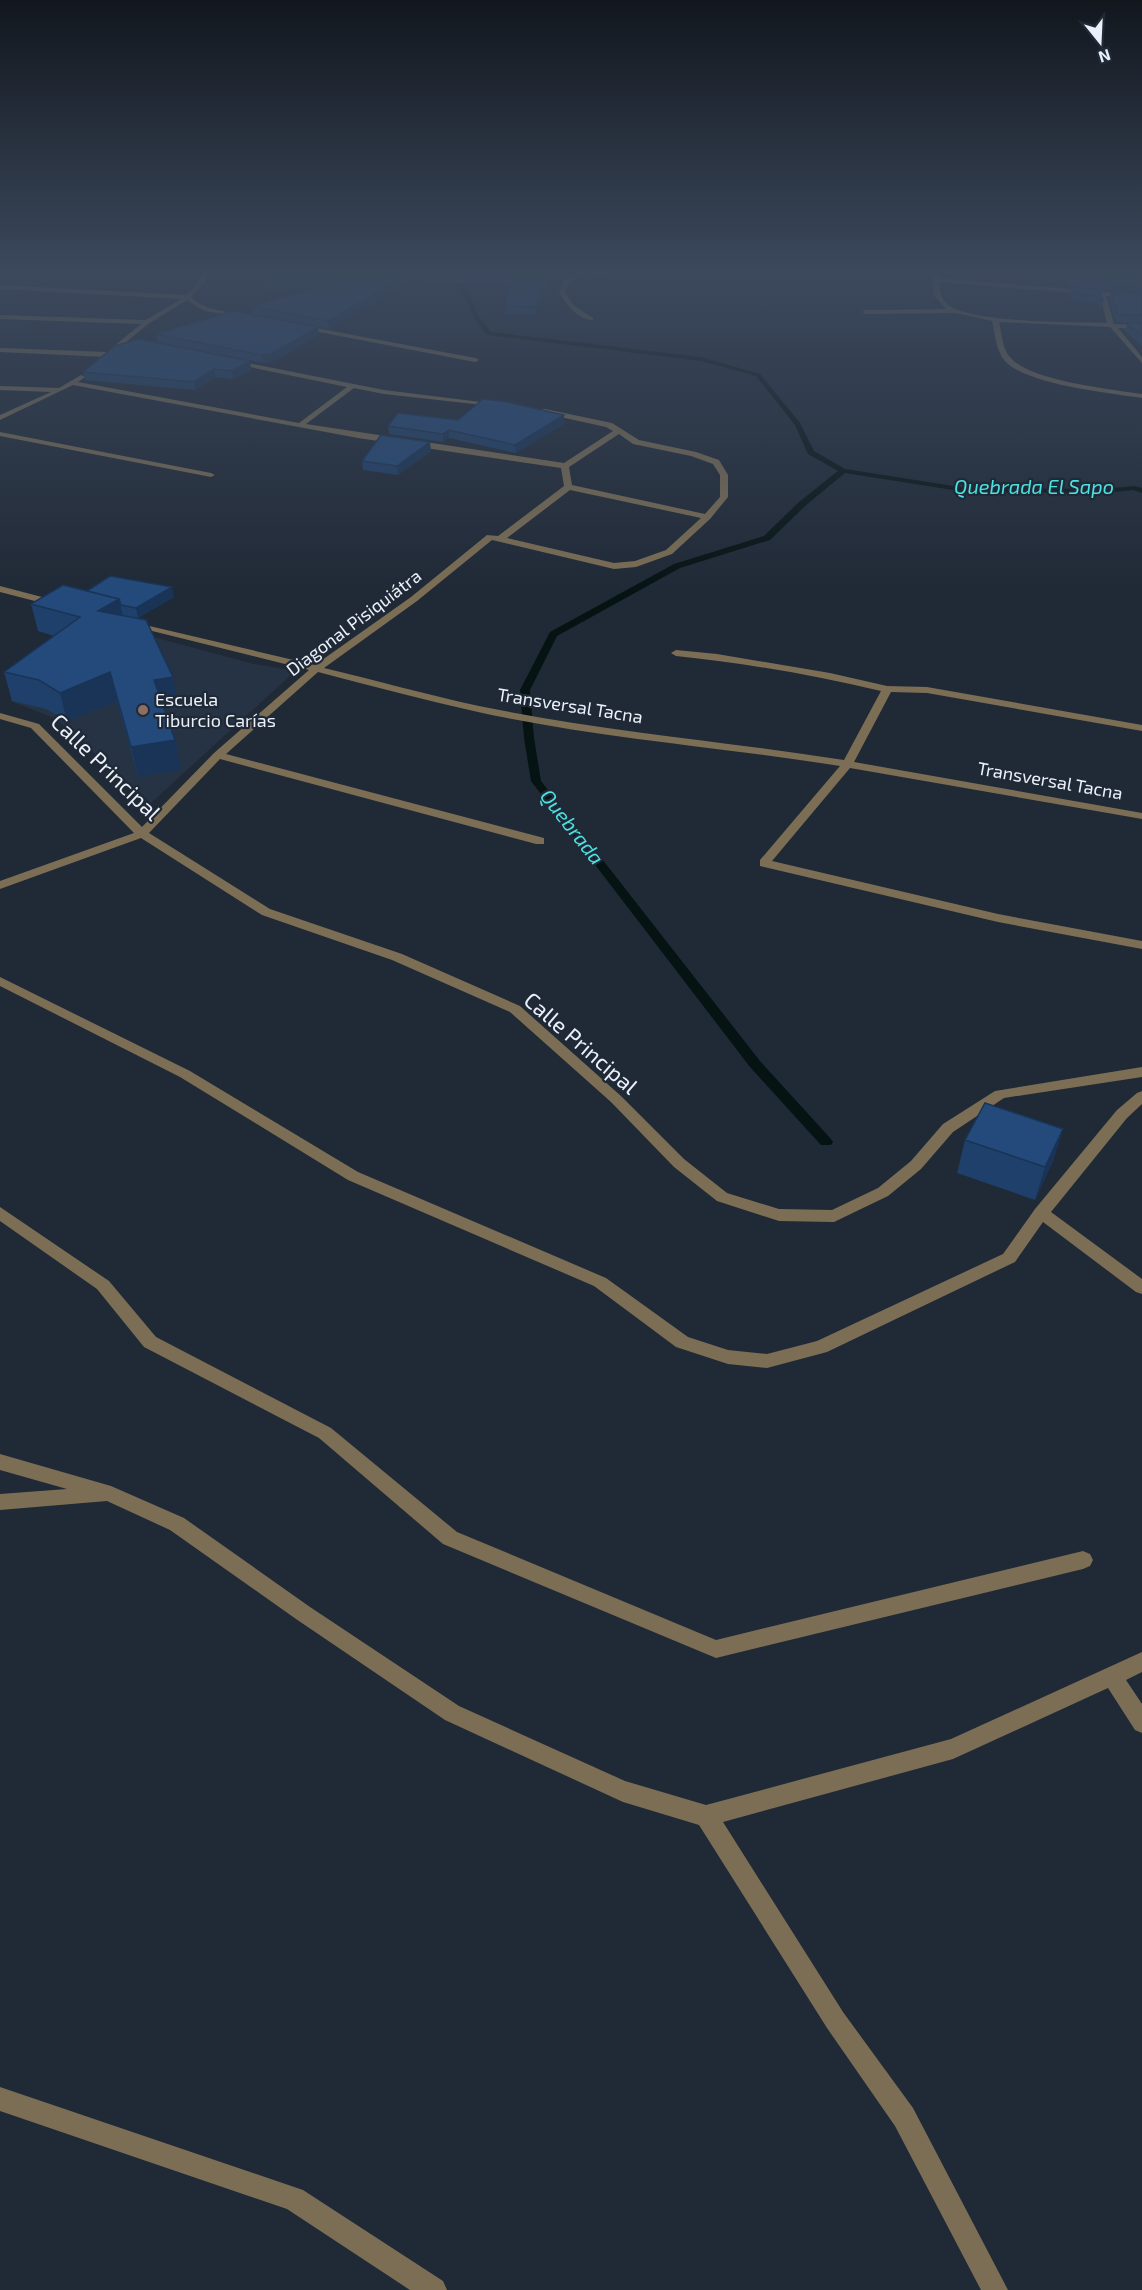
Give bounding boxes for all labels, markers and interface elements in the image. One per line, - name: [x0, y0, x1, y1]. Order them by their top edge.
- north arrow: [1070, 12, 1130, 72]
- text: N: [1096, 46, 1113, 68]
- water label: Quebrada El Sapo: [954, 474, 1114, 498]
- street label: Diagonal Pisiquiátra: [282, 564, 425, 680]
- street label: Transversal Tacna: [496, 683, 645, 727]
- place label: Escuela Tiburcio Carías: [155, 688, 276, 731]
- marker: Escuela Tiburcio Carías: [136, 703, 150, 717]
- street label: Calle Principal: [47, 708, 167, 825]
- street label: Transversal Tacna: [976, 756, 1124, 804]
- water label: Quebrada: [536, 784, 610, 869]
- street label: Calle Principal: [520, 986, 644, 1099]

